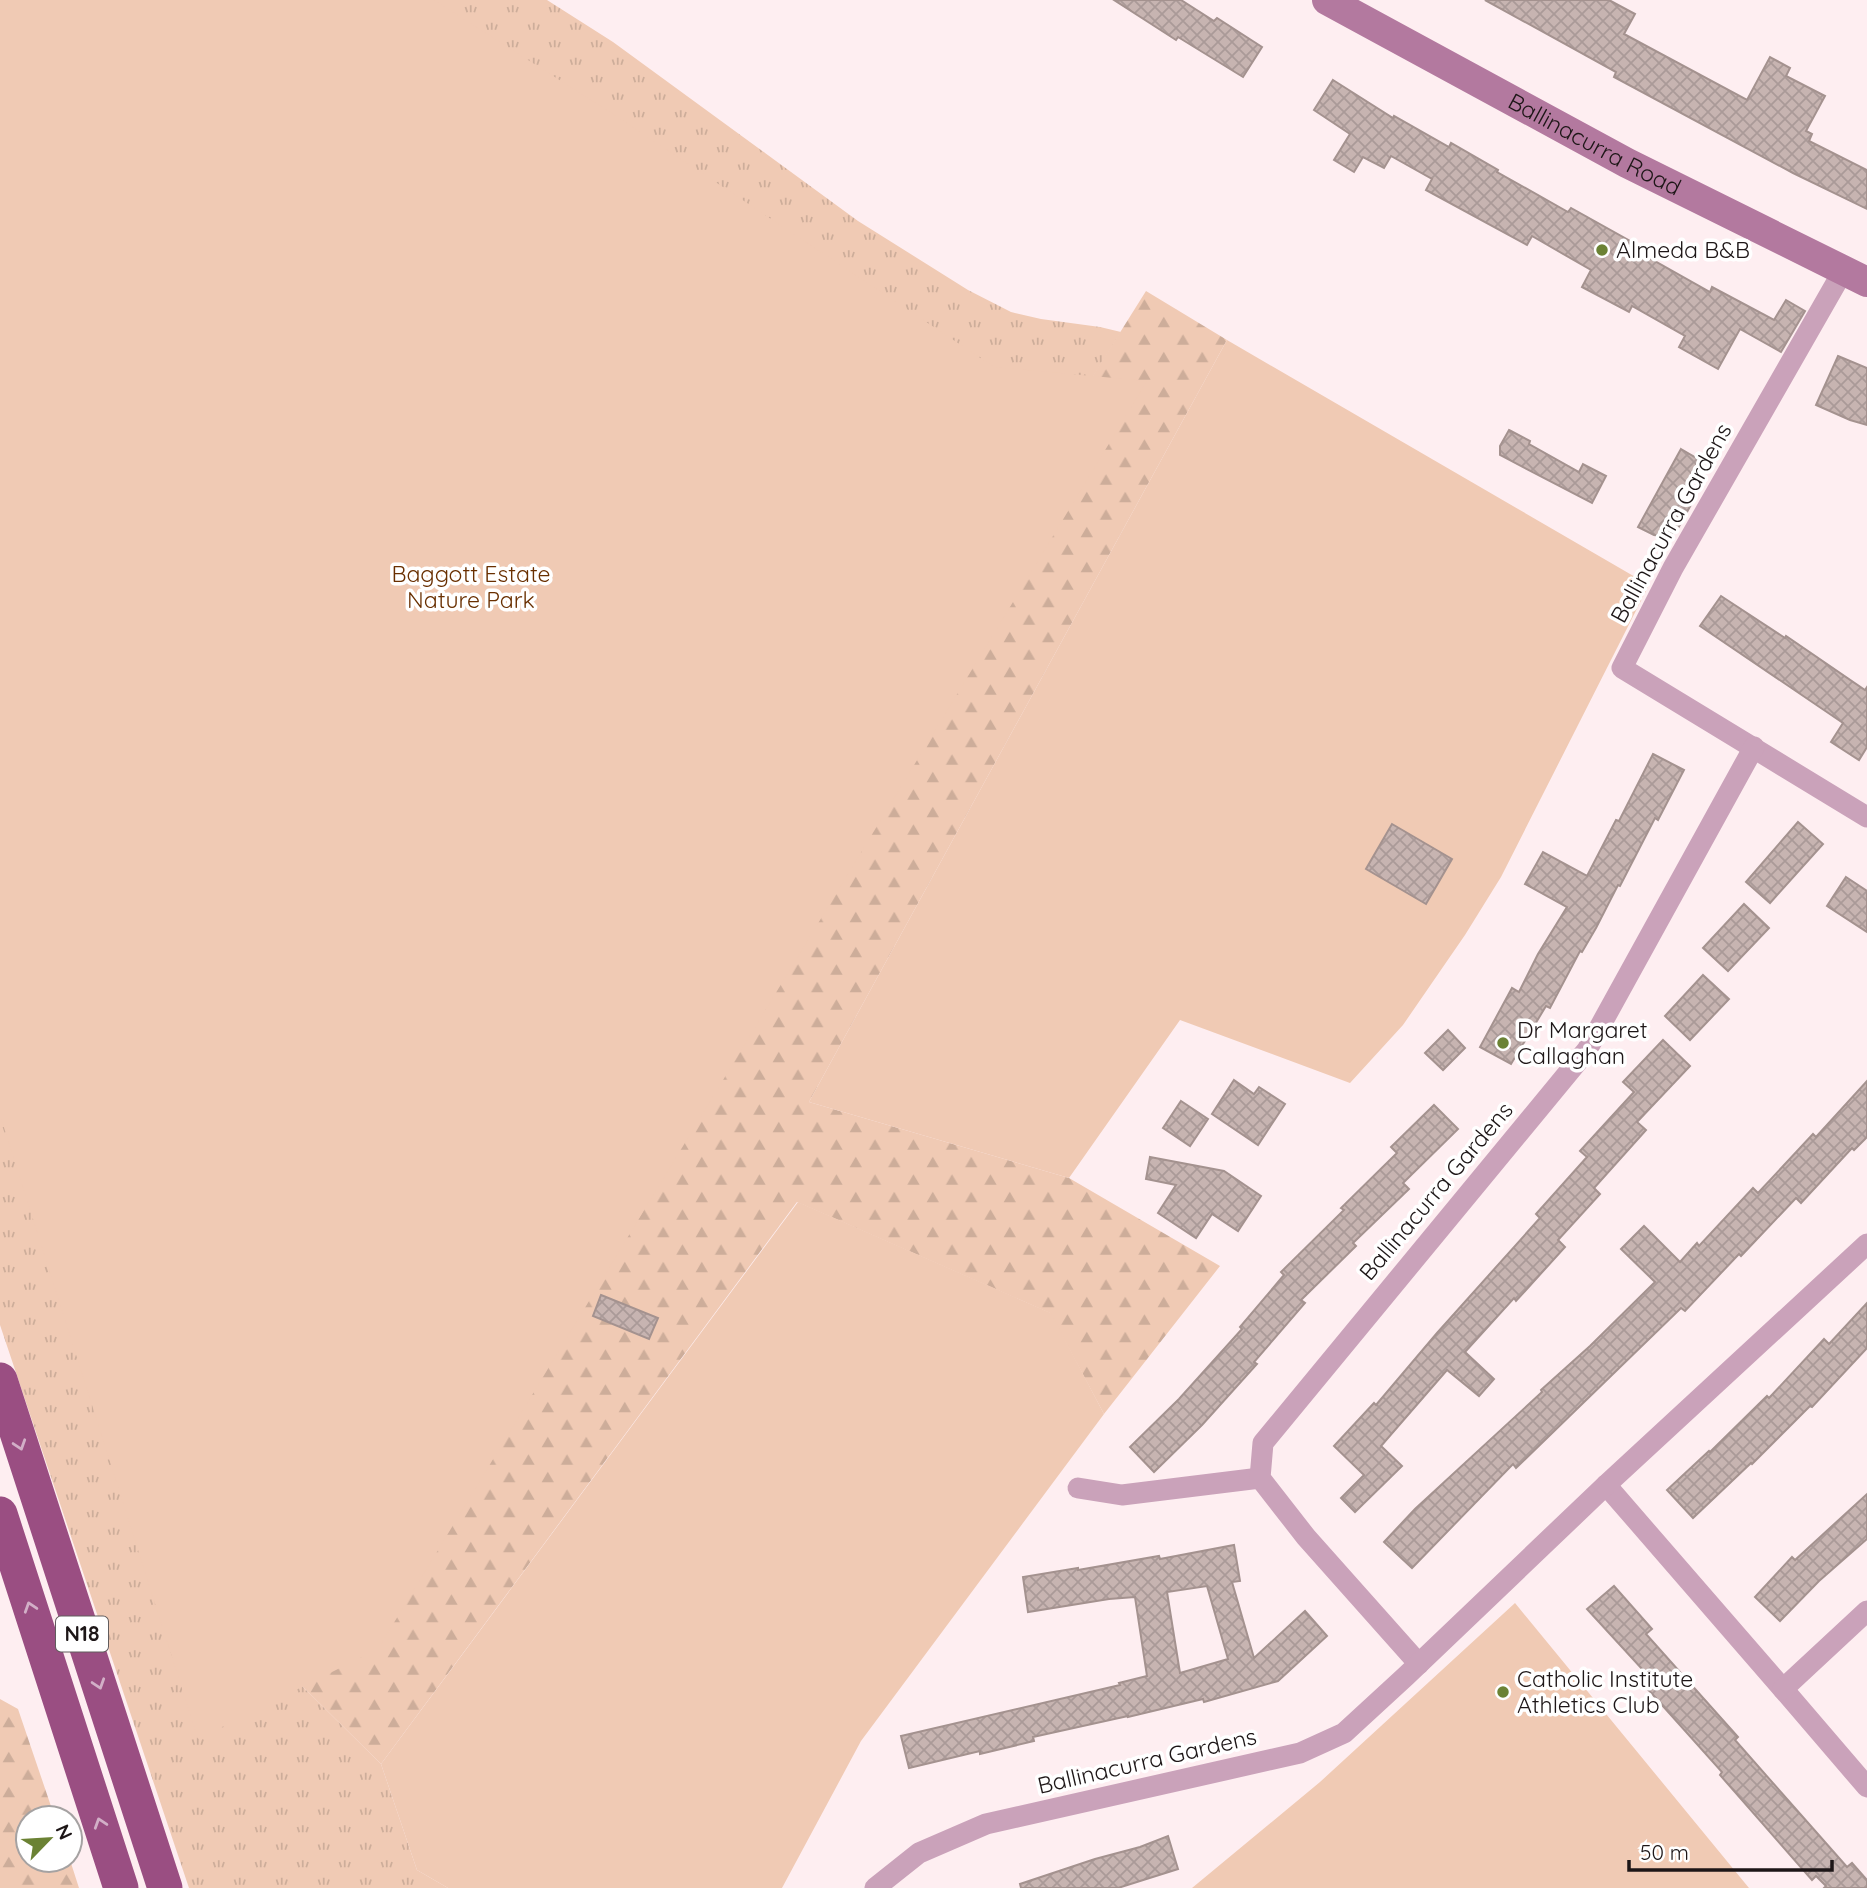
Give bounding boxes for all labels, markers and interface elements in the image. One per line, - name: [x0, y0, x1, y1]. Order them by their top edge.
- street label: Ballinacurra Road: [1503, 86, 1686, 201]
- place label: Almeda B&B: [1616, 235, 1750, 264]
- marker: Almeda B&B: [1594, 242, 1610, 258]
- street label: Ballinacurra Gardens: [1604, 418, 1738, 628]
- park label: Baggott Estate Nature Park: [391, 559, 551, 614]
- place label: Dr Margaret Callaghan: [1517, 1015, 1648, 1070]
- marker: Dr Margaret Callaghan: [1495, 1035, 1511, 1051]
- street label: Ballinacurra Gardens: [1353, 1096, 1519, 1286]
- one-way arrow: [12, 1439, 27, 1451]
- one-way arrow: [24, 1601, 38, 1613]
- road number: N18: [56, 1616, 108, 1652]
- place label: Catholic Institute Athletics Club: [1517, 1664, 1693, 1719]
- one-way arrow: [90, 1678, 105, 1690]
- marker: Catholic Institute Athletics Club: [1495, 1684, 1511, 1700]
- street label: Ballinacurra Gardens: [1035, 1721, 1259, 1800]
- north arrow: [14, 1804, 84, 1874]
- one-way arrow: [94, 1817, 108, 1830]
- text: N: [51, 1820, 78, 1843]
- scale bar: [1629, 1828, 1832, 1872]
- text: 50 m: [1640, 1839, 1689, 1865]

